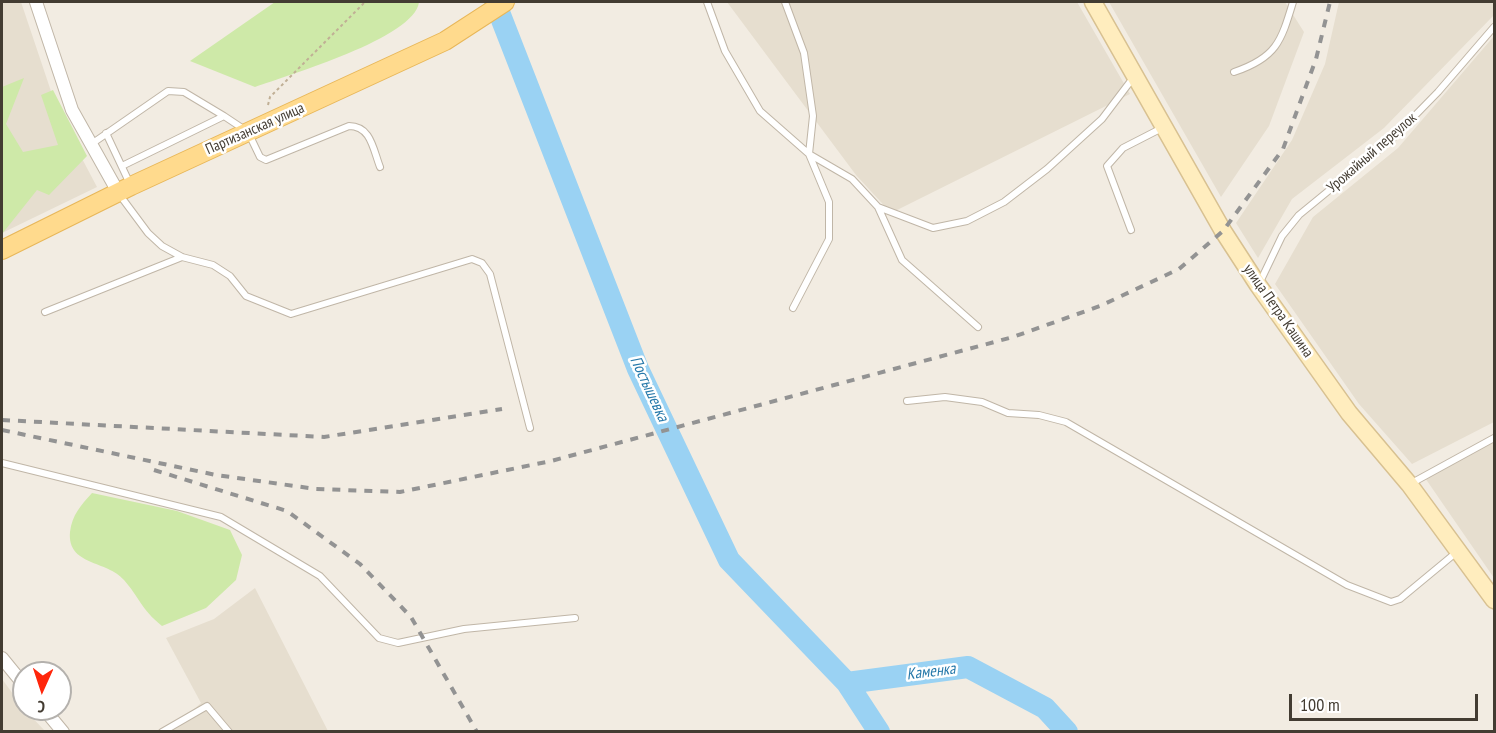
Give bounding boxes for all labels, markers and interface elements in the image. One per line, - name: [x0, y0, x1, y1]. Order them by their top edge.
- street label: Партизанская улица: [203, 99, 307, 159]
- street label: Урожайный переулок: [1323, 109, 1421, 197]
- street label: улица Петра Кашина: [1239, 261, 1317, 361]
- water label: Постышевка: [626, 353, 672, 425]
- water label: Каменка: [906, 659, 956, 685]
- north arrow: [12, 661, 72, 721]
- scale bar: [1292, 682, 1481, 720]
- text: 100 m: [1300, 693, 1340, 716]
- text: С: [37, 697, 45, 717]

